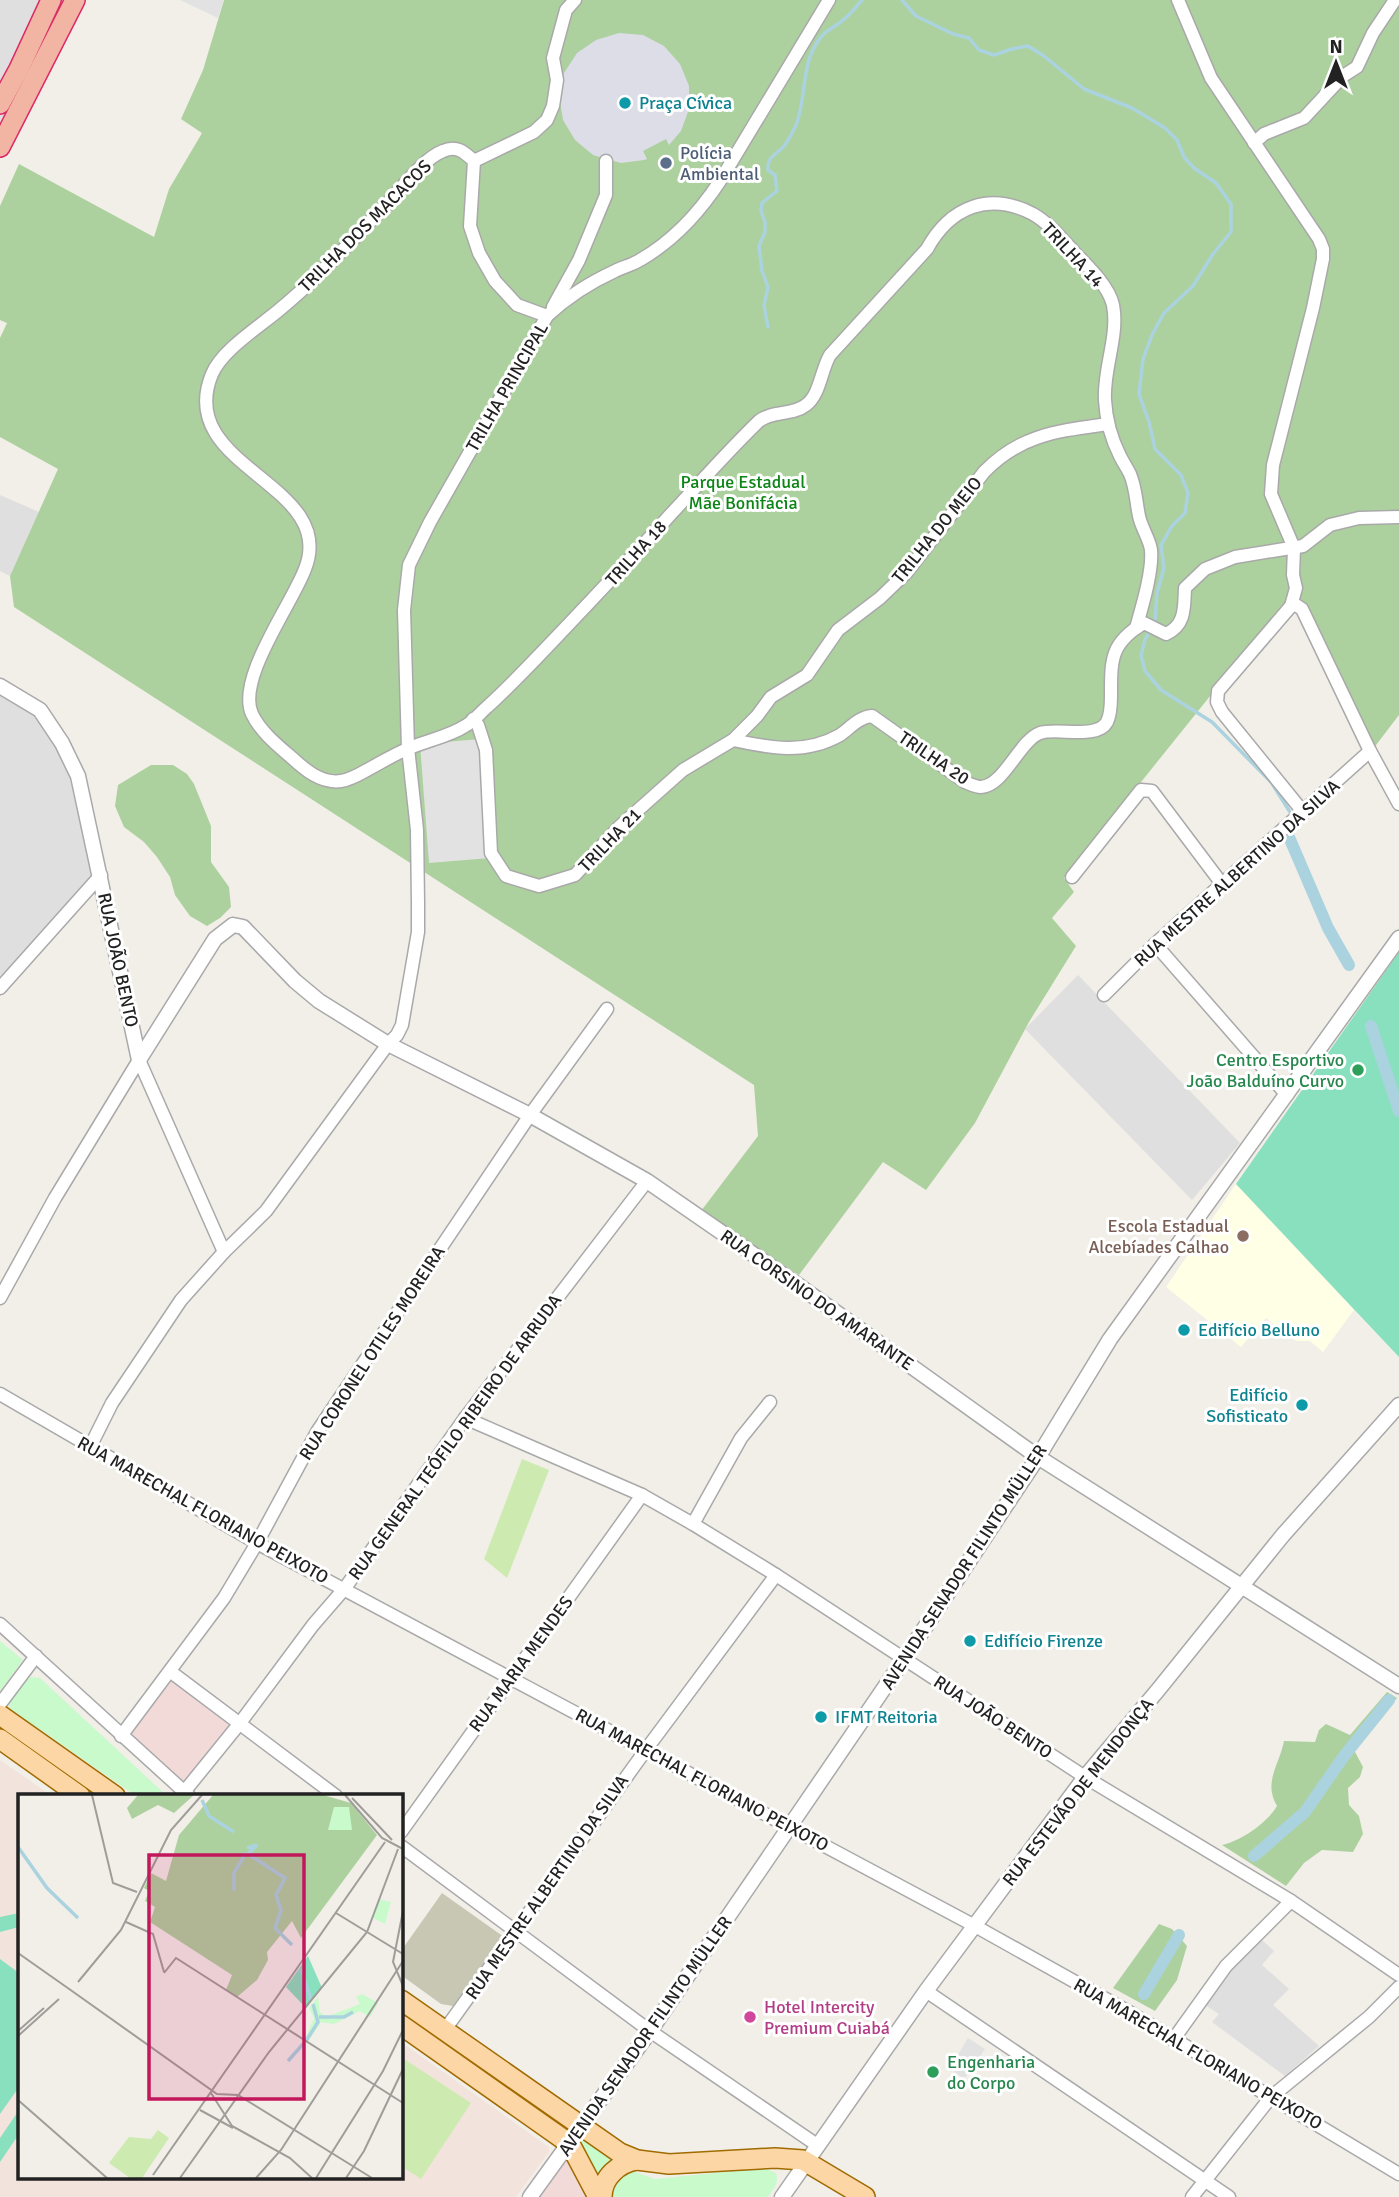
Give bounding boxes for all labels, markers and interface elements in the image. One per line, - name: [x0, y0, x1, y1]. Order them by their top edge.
- north arrow: [1301, 28, 1371, 98]
- text: N: [1329, 35, 1343, 59]
- place label: Praça Cívica: [639, 92, 732, 114]
- marker: Praça Cívica: [617, 95, 633, 111]
- place label: Polícia Ambiental: [680, 142, 759, 185]
- street label: TRILHA DOS MACACOS: [294, 155, 436, 297]
- marker: Polícia Ambiental: [658, 155, 674, 171]
- street label: TRILHA 14: [1037, 218, 1109, 292]
- street label: TRILHA PRINCIPAL: [461, 319, 553, 455]
- park label: Parque Estadual Mãe Bonifácia: [681, 471, 805, 514]
- street label: TRILHA DO MEIO: [887, 472, 987, 588]
- street label: TRILHA 18: [601, 516, 671, 590]
- street label: TRILHA 20: [894, 726, 974, 790]
- street label: RUA MESTRE ALBERTINO DA SILVA: [1130, 775, 1344, 971]
- street label: TRILHA 21: [574, 803, 646, 877]
- street label: RUA JOÃO BENTO: [93, 891, 143, 1029]
- place label: Centro Esportivo João Balduíno Curvo: [1187, 1049, 1344, 1092]
- marker: Centro Esportivo João Balduíno Curvo: [1350, 1062, 1366, 1078]
- place label: Escola Estadual Alcebíades Calhao: [1088, 1215, 1229, 1258]
- street label: RUA CORSINO DO AMARANTE: [716, 1225, 918, 1375]
- marker: Escola Estadual Alcebíades Calhao: [1235, 1228, 1251, 1244]
- street label: RUA CORONEL OTILES MOREIRA: [294, 1242, 450, 1464]
- street label: RUA GENERAL TEÓFILO RIBEIRO DE ARRUDA: [344, 1290, 566, 1584]
- place label: Edifício Belluno: [1198, 1319, 1320, 1341]
- marker: Edifício Belluno: [1176, 1322, 1192, 1338]
- place label: Edifício Sofisticato: [1206, 1384, 1288, 1427]
- marker: Edifício Sofisticato: [1294, 1397, 1310, 1413]
- street label: RUA MARECHAL FLORIANO PEIXOTO: [74, 1432, 332, 1588]
- street label: AVENIDA SENADOR FILINTO MÜLLER: [876, 1440, 1052, 1694]
- street label: RUA MARIA MENDES: [464, 1592, 578, 1736]
- place label: Edifício Firenze: [984, 1630, 1103, 1652]
- marker: Edifício Firenze: [962, 1633, 978, 1649]
- street label: RUA JOÃO BENTO: [930, 1671, 1056, 1763]
- street label: RUA ESTEVÃO DE MENDONÇA: [998, 1694, 1158, 1890]
- street label: RUA MARECHAL FLORIANO PEIXOTO: [572, 1704, 832, 1856]
- place label: IFMT Reitoria: [835, 1706, 938, 1728]
- marker: IFMT Reitoria: [813, 1709, 829, 1725]
- street label: RUA MESTRE ALBERTINO DA SILVA: [461, 1770, 633, 2004]
- inset map: [18, 1794, 402, 2180]
- street label: AVENIDA SENADOR FILINTO MÜLLER: [553, 1912, 737, 2160]
- street label: RUA MARECHAL FLORIANO PEIXOTO: [1070, 1974, 1326, 2134]
- place label: Hotel Intercity Premium Cuiabá: [764, 1996, 890, 2039]
- marker: Hotel Intercity Premium Cuiabá: [742, 2009, 758, 2025]
- place label: Engenharia do Corpo: [947, 2051, 1035, 2094]
- marker: Engenharia do Corpo: [925, 2064, 941, 2080]

